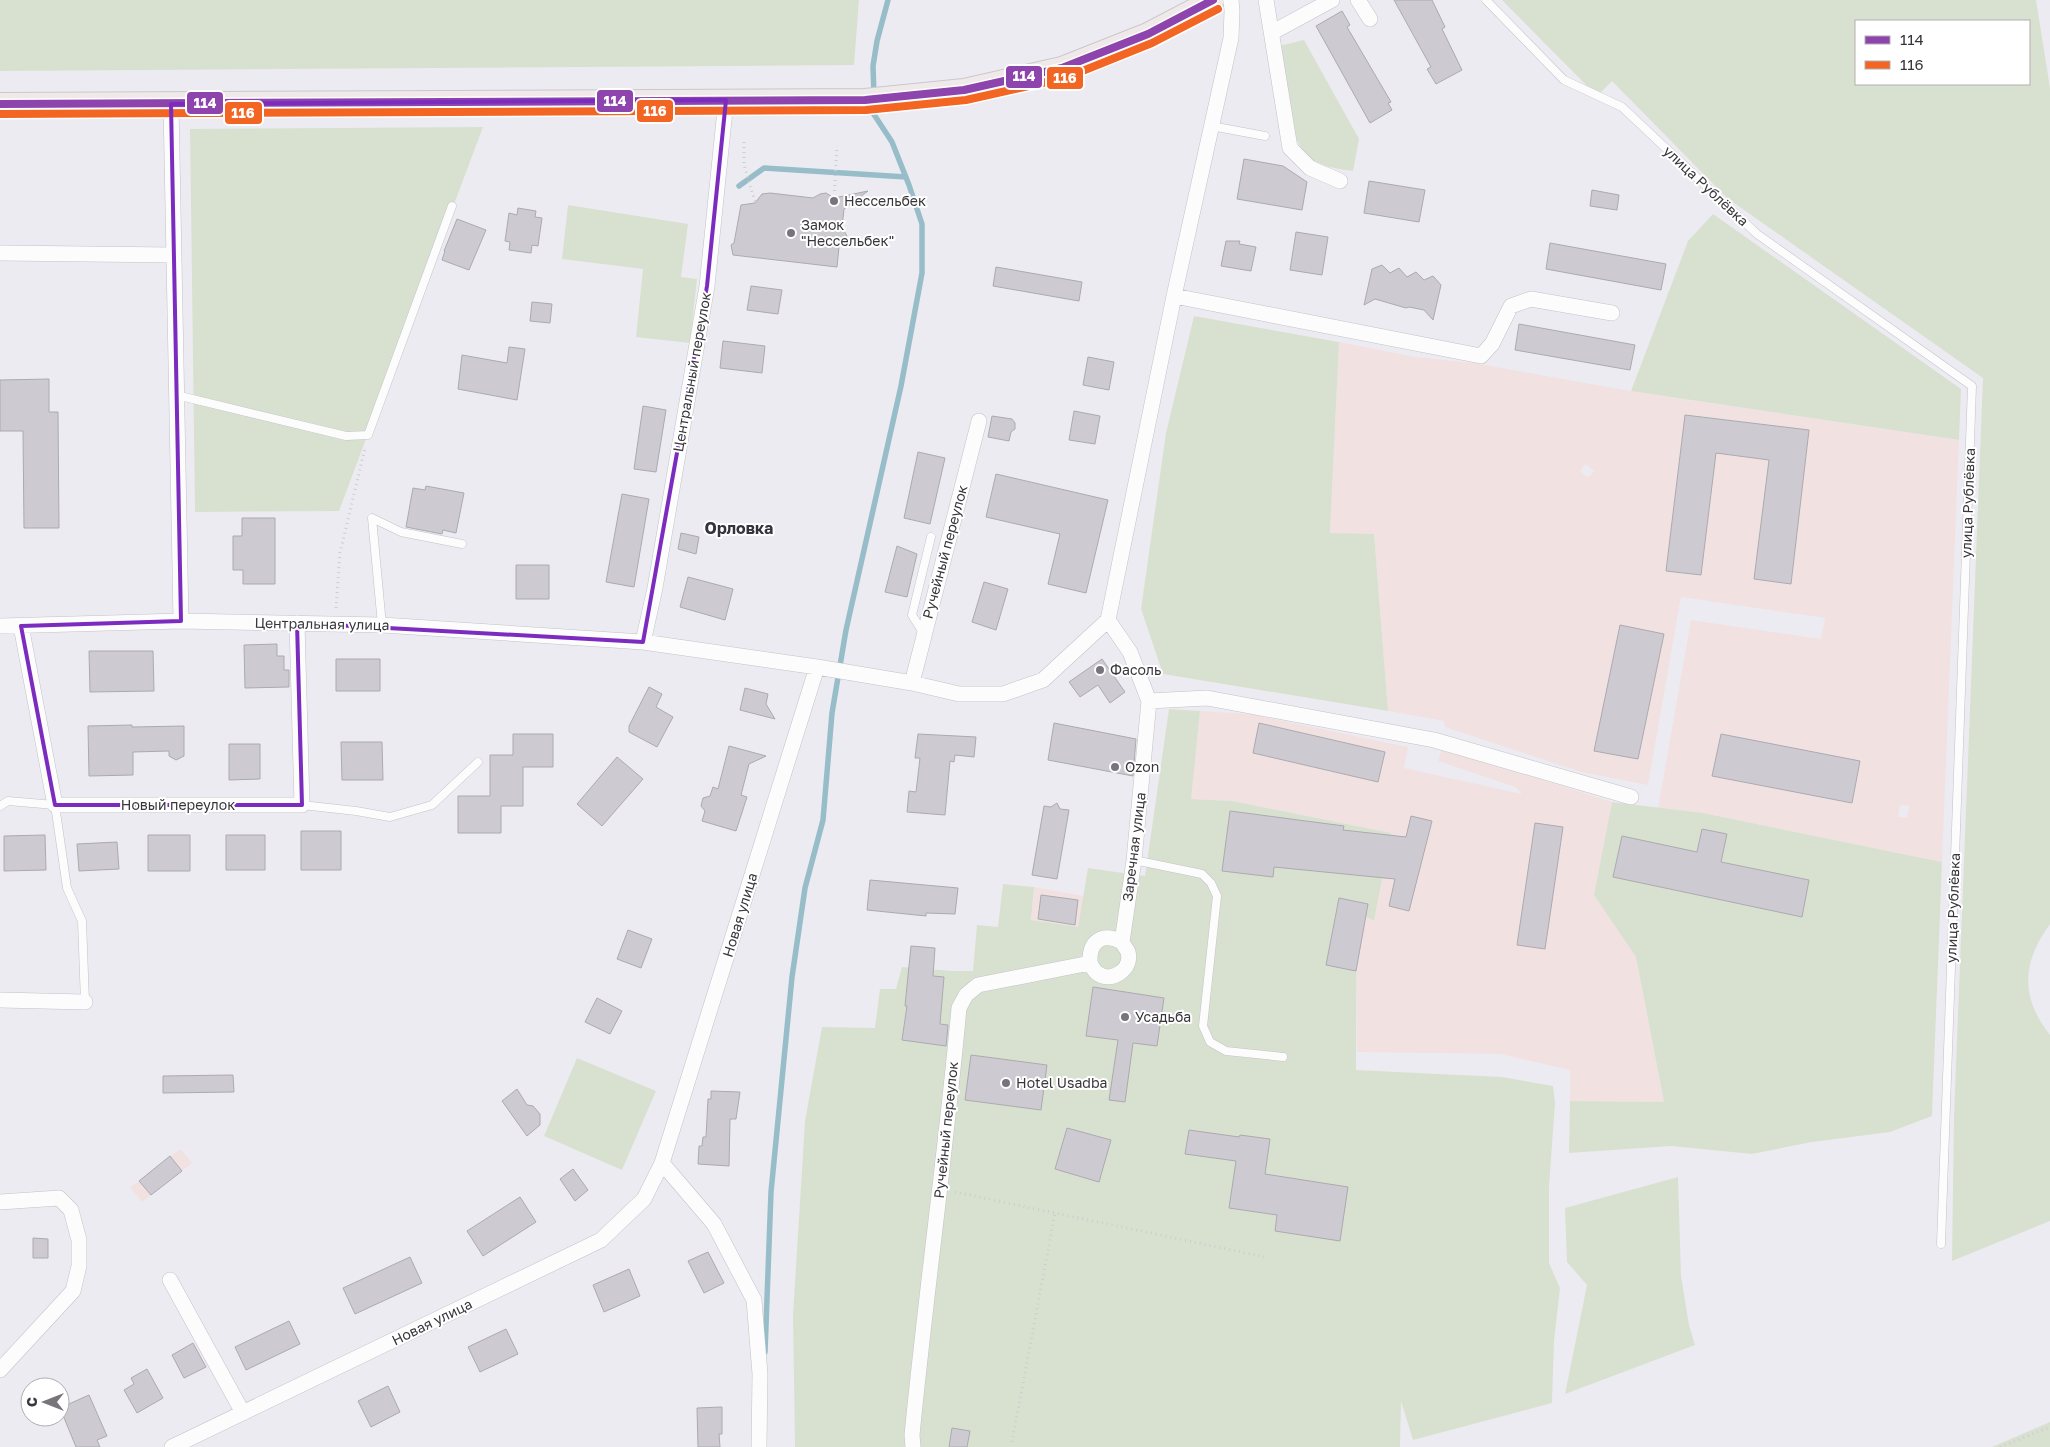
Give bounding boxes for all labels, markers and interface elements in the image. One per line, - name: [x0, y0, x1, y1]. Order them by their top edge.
- legend: [1855, 20, 2030, 85]
- text: 114: [1900, 30, 1924, 48]
- text: 116: [1900, 55, 1924, 73]
- line badge: 114: [1005, 65, 1043, 89]
- line badge: 116: [1046, 66, 1084, 90]
- text: 114: [1012, 67, 1036, 84]
- text: 116: [1053, 69, 1077, 86]
- line badge: 114: [596, 89, 634, 113]
- line badge: 114: [186, 91, 224, 115]
- text: 114: [603, 92, 627, 109]
- text: 114: [193, 94, 217, 111]
- line badge: 116: [636, 99, 674, 123]
- line badge: 116: [224, 101, 263, 125]
- text: 116: [643, 102, 667, 119]
- text: 116: [231, 104, 255, 121]
- street label: улица Рублёвка: [1660, 142, 1752, 229]
- place label: Нессельбек: [844, 192, 926, 209]
- marker: Нессельбек: [828, 195, 840, 207]
- place label: Замок "Нессельбек": [801, 216, 894, 249]
- marker: Замок "Нессельбек": [785, 227, 797, 239]
- street label: Центральный переулок: [669, 291, 714, 453]
- street label: улица Рублёвка: [1957, 448, 1978, 558]
- street label: Ручейный переулок: [918, 483, 971, 621]
- district label: Орловка: [705, 518, 773, 538]
- street label: Центральная улица: [254, 614, 390, 633]
- place label: Фасоль: [1110, 661, 1161, 678]
- marker: Фасоль: [1094, 664, 1106, 676]
- place label: Ozon: [1125, 758, 1159, 775]
- marker: Ozon: [1109, 761, 1121, 773]
- street label: Заречная улица: [1118, 791, 1149, 903]
- street label: Новый переулок: [121, 796, 235, 813]
- street label: улица Рублёвка: [1942, 853, 1963, 963]
- street label: Новая улица: [719, 871, 760, 959]
- place label: Усадьба: [1135, 1008, 1191, 1025]
- marker: Усадьба: [1119, 1011, 1131, 1023]
- street label: Ручейный переулок: [930, 1061, 961, 1199]
- place label: Hotel Usadba: [1016, 1074, 1107, 1091]
- marker: Hotel Usadba: [1000, 1077, 1012, 1089]
- street label: Новая улица: [389, 1295, 475, 1348]
- north arrow: [20, 1377, 70, 1427]
- text: С: [23, 1397, 40, 1407]

